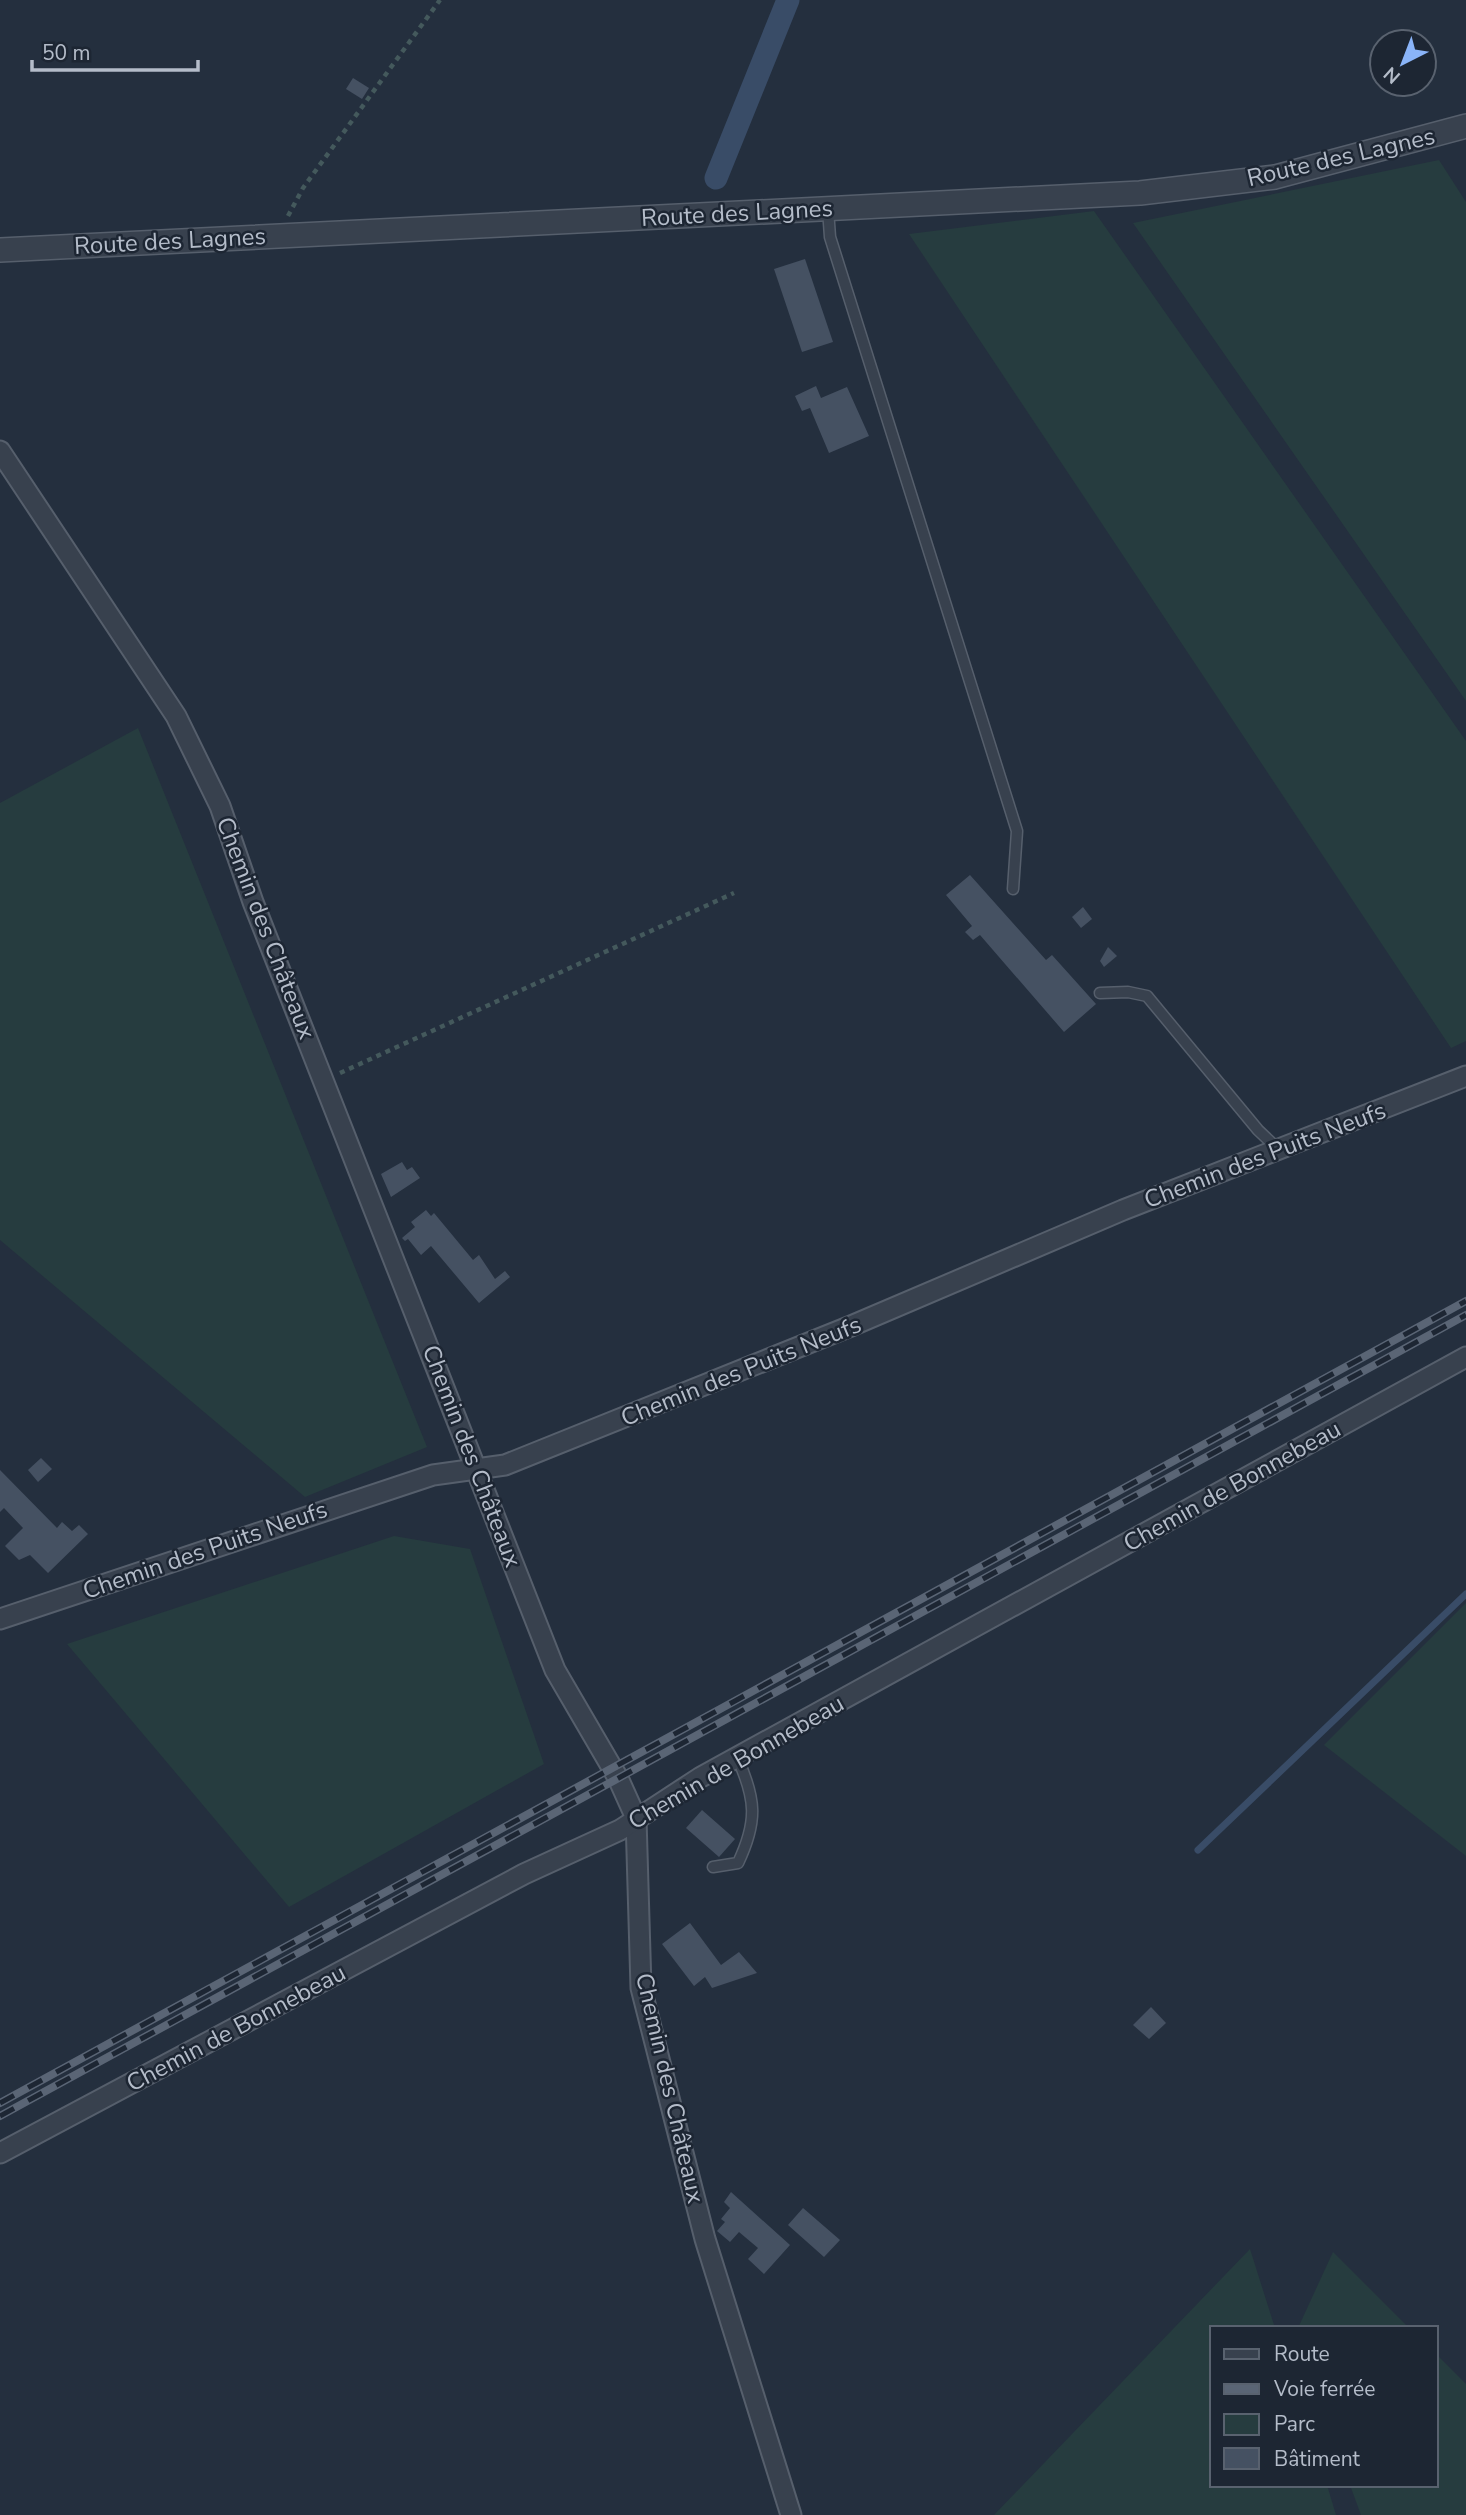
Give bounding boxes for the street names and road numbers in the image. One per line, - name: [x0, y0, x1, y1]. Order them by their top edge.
- street label: Route des Lagnes: [1244, 120, 1438, 194]
- street label: Route des Lagnes: [640, 192, 834, 234]
- street label: Route des Lagnes: [73, 220, 267, 262]
- street label: Chemin des Châteaux: [209, 812, 323, 1044]
- street label: Chemin des Puits Neufs: [1140, 1094, 1390, 1216]
- street label: Chemin des Puits Neufs: [616, 1308, 866, 1434]
- street label: Chemin des Châteaux: [415, 1340, 529, 1572]
- street label: Chemin de Bonnebeau: [1118, 1413, 1346, 1559]
- street label: Chemin des Puits Neufs: [79, 1493, 331, 1607]
- street label: Chemin de Bonnebeau: [622, 1687, 850, 1837]
- street label: Chemin de Bonnebeau: [121, 1957, 351, 2099]
- street label: Chemin des Châteaux: [628, 1970, 712, 2207]

